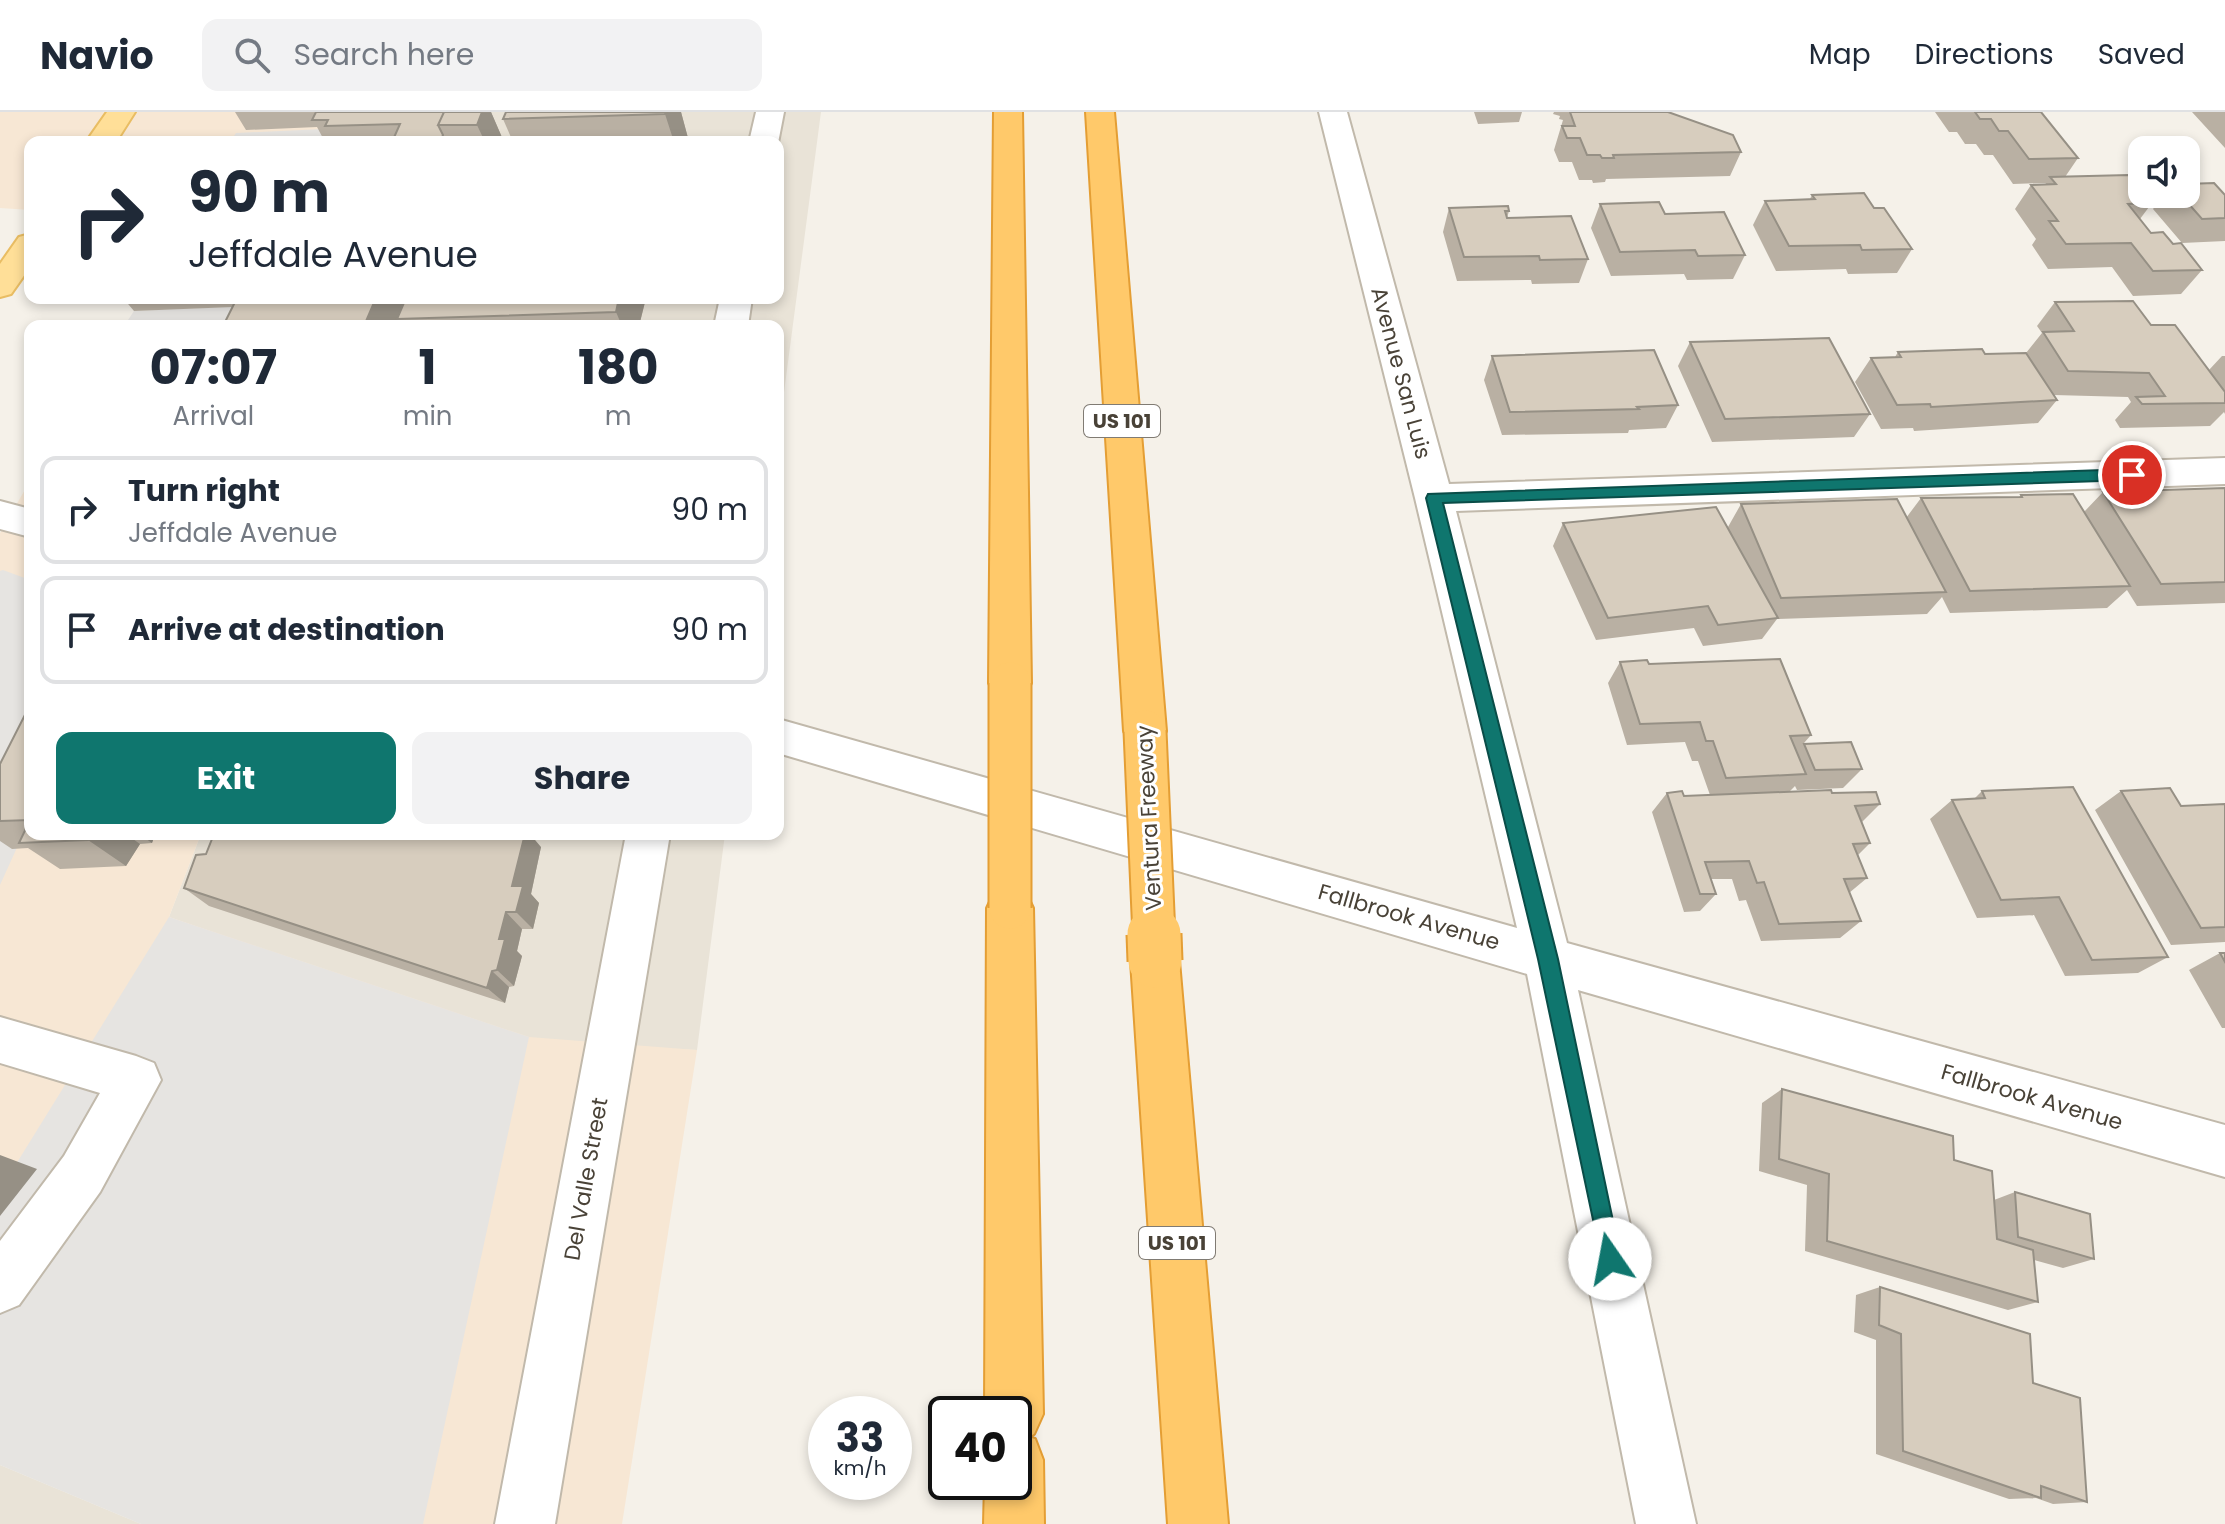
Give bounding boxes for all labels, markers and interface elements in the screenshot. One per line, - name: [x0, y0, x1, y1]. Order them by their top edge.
- search box: [202, 19, 762, 91]
- text: Navio: [40, 29, 154, 82]
- icon: search: [230, 33, 274, 77]
- text: Search here: [294, 33, 474, 76]
- text: Map: [1809, 35, 1871, 74]
- text: Directions: [1915, 35, 2054, 74]
- text: Saved: [2098, 35, 2185, 74]
- map controls: [2128, 136, 2200, 208]
- button: sound: [2128, 136, 2200, 208]
- text: 90 m: [188, 153, 330, 232]
- icon: right: [56, 168, 160, 272]
- text: Jeffdale Avenue: [188, 229, 478, 280]
- street label: Avenue San Luis: [1363, 284, 1439, 462]
- text: 07:07: [150, 334, 277, 401]
- text: 1: [419, 334, 437, 401]
- text: 180: [578, 334, 658, 401]
- text: Arrival: [172, 398, 254, 434]
- text: min: [403, 398, 452, 434]
- text: m: [605, 398, 632, 434]
- road number: US 101: [1084, 405, 1160, 437]
- pin: [2098, 441, 2166, 509]
- icon: arrive: [2110, 453, 2154, 497]
- text: Turn right: [128, 469, 280, 512]
- icon: right: [60, 488, 104, 532]
- text: 90 m: [671, 488, 748, 531]
- text: Jeffdale Avenue: [128, 515, 337, 551]
- icon: arrive: [60, 608, 104, 652]
- text: Arrive at destination: [128, 608, 445, 651]
- text: 90 m: [671, 608, 748, 651]
- street label: Ventura Freeway: [1129, 724, 1169, 911]
- button: Exit: [56, 732, 396, 824]
- button: Share: [412, 732, 752, 824]
- street label: Fallbrook Avenue: [1314, 876, 1504, 958]
- street label: Fallbrook Avenue: [1937, 1056, 2127, 1138]
- street label: Del Valle Street: [556, 1095, 616, 1263]
- position arrow: [1568, 1217, 1652, 1301]
- road number: US 101: [1139, 1227, 1215, 1259]
- speed limit sign: 40: [928, 1396, 1032, 1500]
- text: 33: [836, 1410, 884, 1466]
- text: km/h: [833, 1454, 887, 1482]

